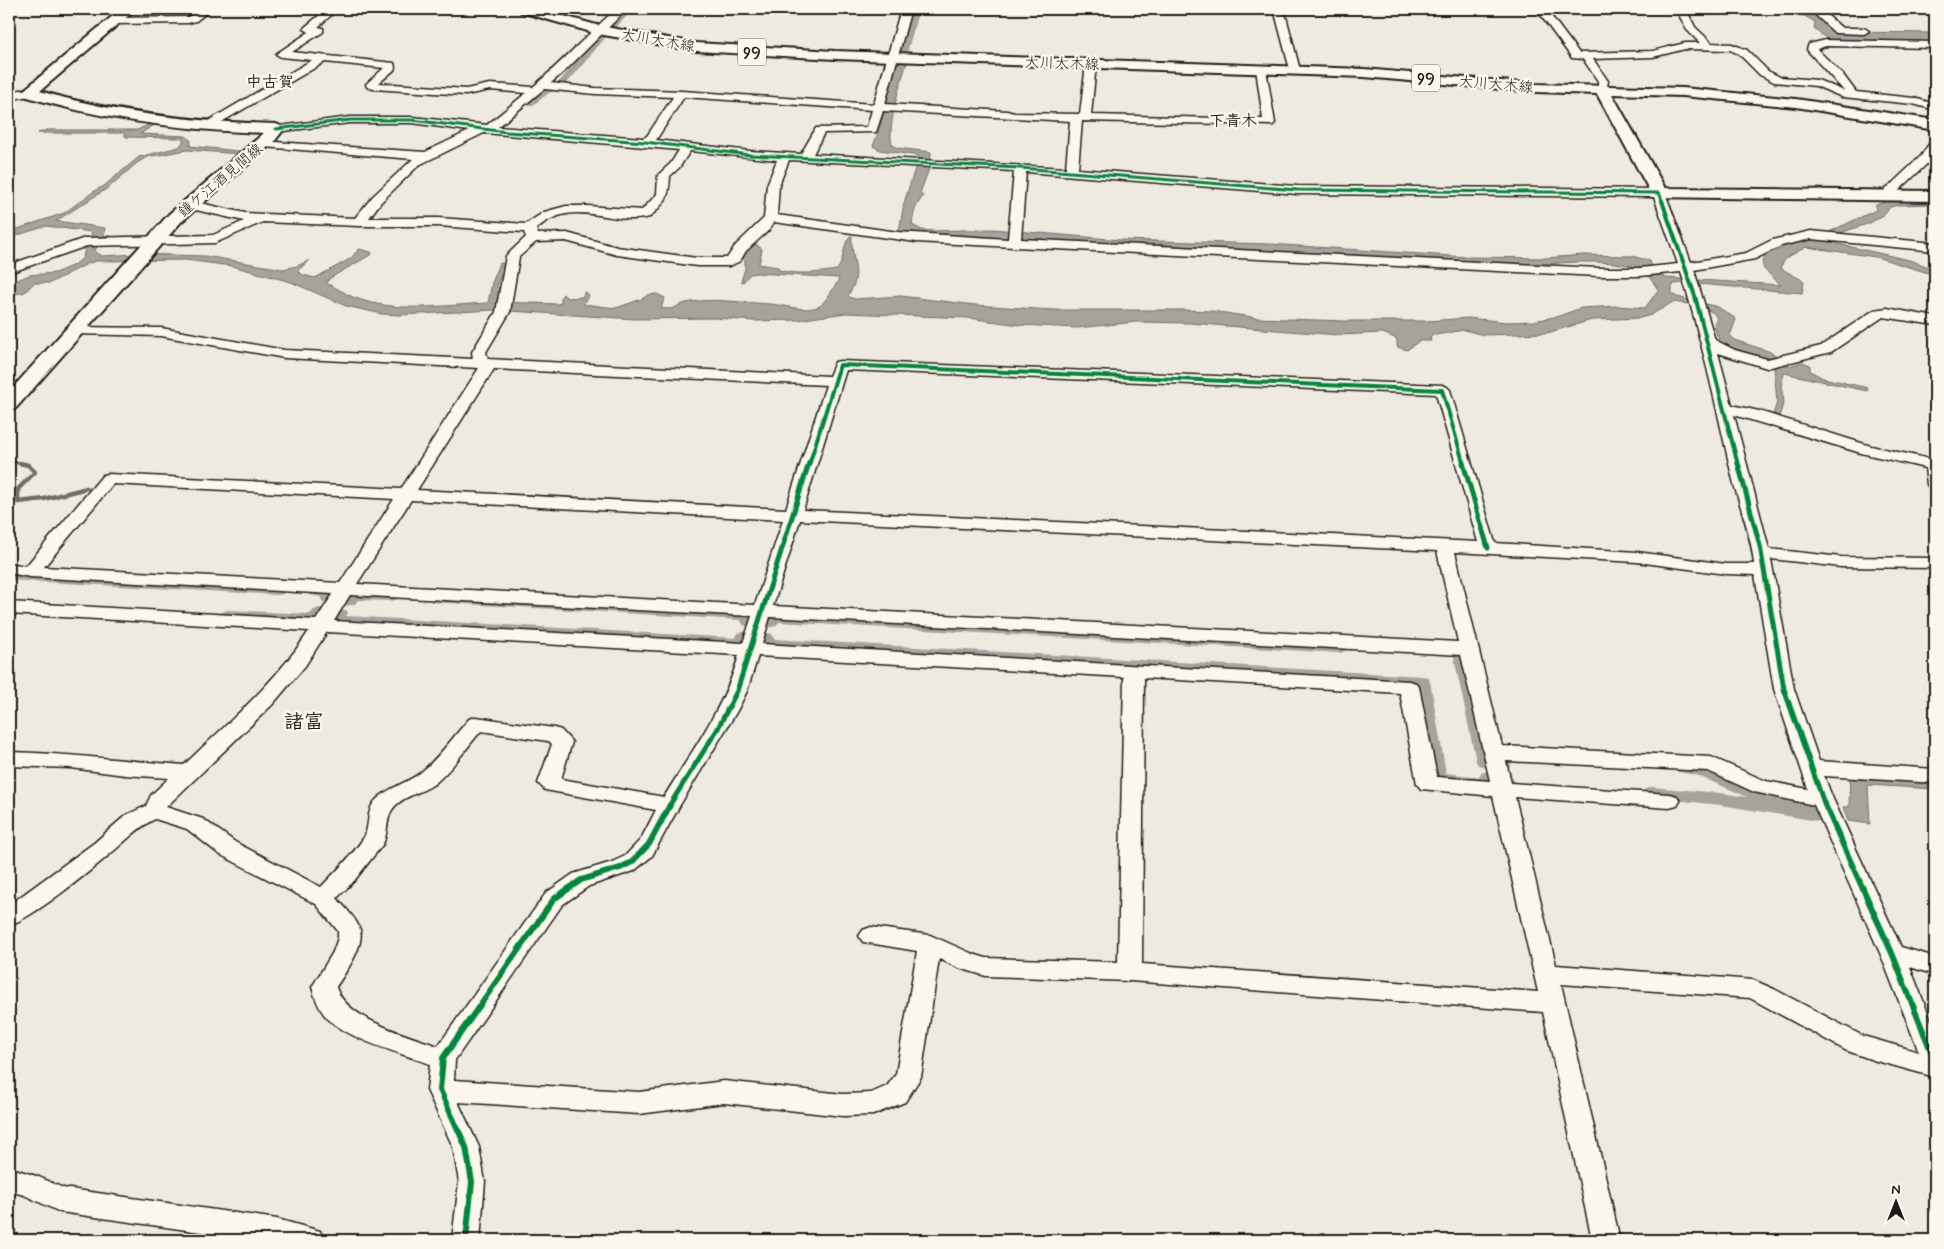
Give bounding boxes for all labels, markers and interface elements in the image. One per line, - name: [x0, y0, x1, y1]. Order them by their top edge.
- street label: 大川大木線: [619, 25, 697, 57]
- road number: 99: [738, 38, 766, 66]
- street label: 大川大木線: [1024, 53, 1100, 75]
- road number: 99: [1412, 64, 1440, 92]
- district label: 中古賀: [246, 72, 294, 93]
- street label: 大川大木線: [1458, 72, 1534, 98]
- district label: 下青木: [1209, 111, 1257, 132]
- street label: 鐘ケ江酒見間線: [174, 139, 267, 222]
- district label: 諸富: [284, 709, 324, 736]
- north arrow: [1872, 1176, 1922, 1226]
- text: N: [1891, 1181, 1901, 1199]

